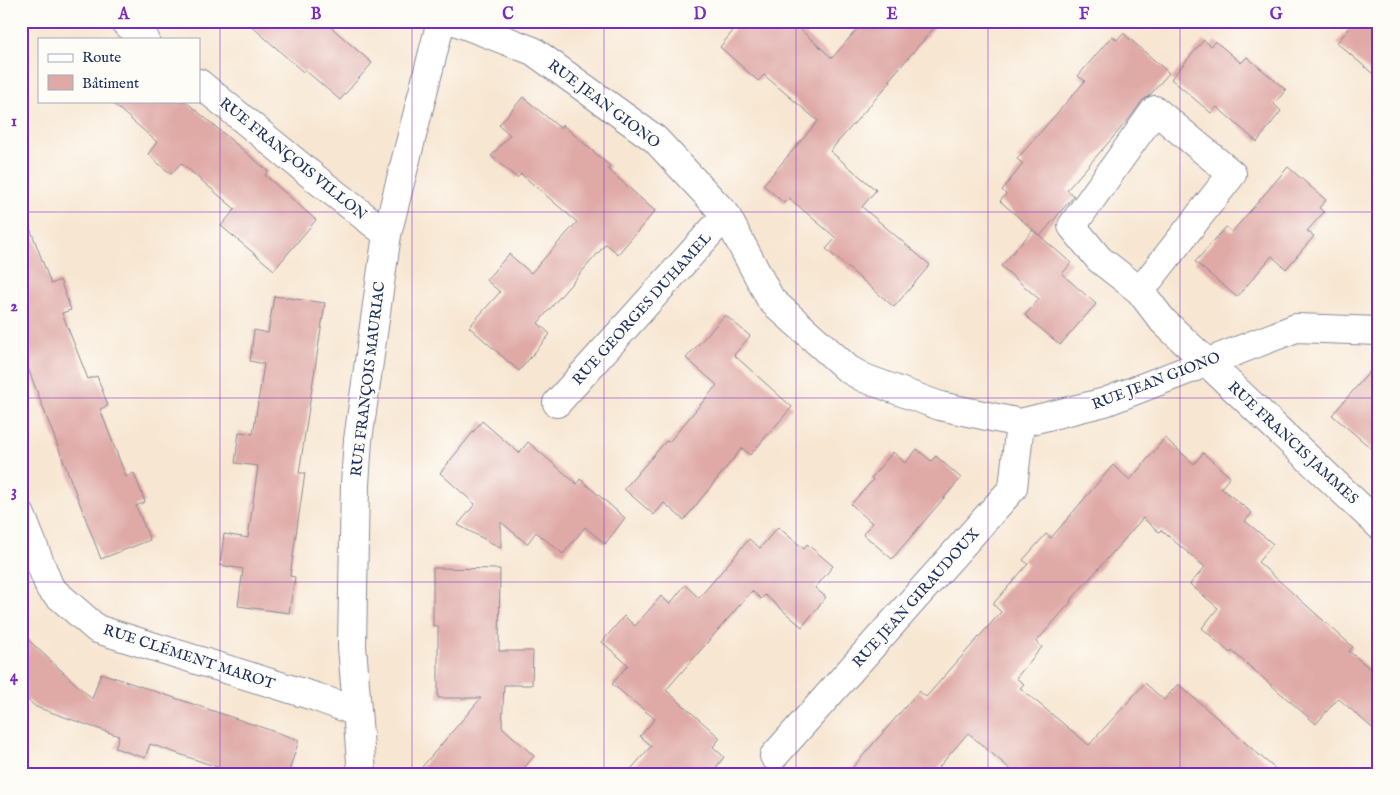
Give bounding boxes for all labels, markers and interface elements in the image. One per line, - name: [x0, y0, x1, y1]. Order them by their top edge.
- text: A: [118, 5, 131, 25]
- text: B: [311, 5, 322, 25]
- text: C: [502, 5, 514, 25]
- text: D: [694, 5, 707, 25]
- text: E: [886, 5, 898, 25]
- text: F: [1079, 5, 1090, 25]
- text: G: [1270, 5, 1283, 25]
- legend: [38, 38, 200, 102]
- text: Route: [82, 48, 121, 67]
- street label: RUE JEAN GIONO: [544, 56, 664, 152]
- text: Bâtiment: [82, 74, 139, 93]
- street label: RUE FRANÇOIS VILLON: [215, 94, 371, 224]
- text: 1: [11, 112, 17, 132]
- street label: RUE GEORGES DUHAMEL: [568, 229, 716, 389]
- street label: RUE FRANÇOIS MAURIAC: [347, 280, 389, 478]
- text: 2: [10, 297, 18, 317]
- street label: RUE JEAN GIONO: [1089, 348, 1223, 414]
- street label: RUE FRANCIS JAMMES: [1224, 378, 1362, 508]
- text: 3: [11, 482, 17, 502]
- street label: RUE JEAN GIRAUDOUX: [848, 524, 984, 672]
- street label: RUE CLÉMENT MAROT: [101, 620, 277, 694]
- text: 4: [10, 667, 19, 687]

